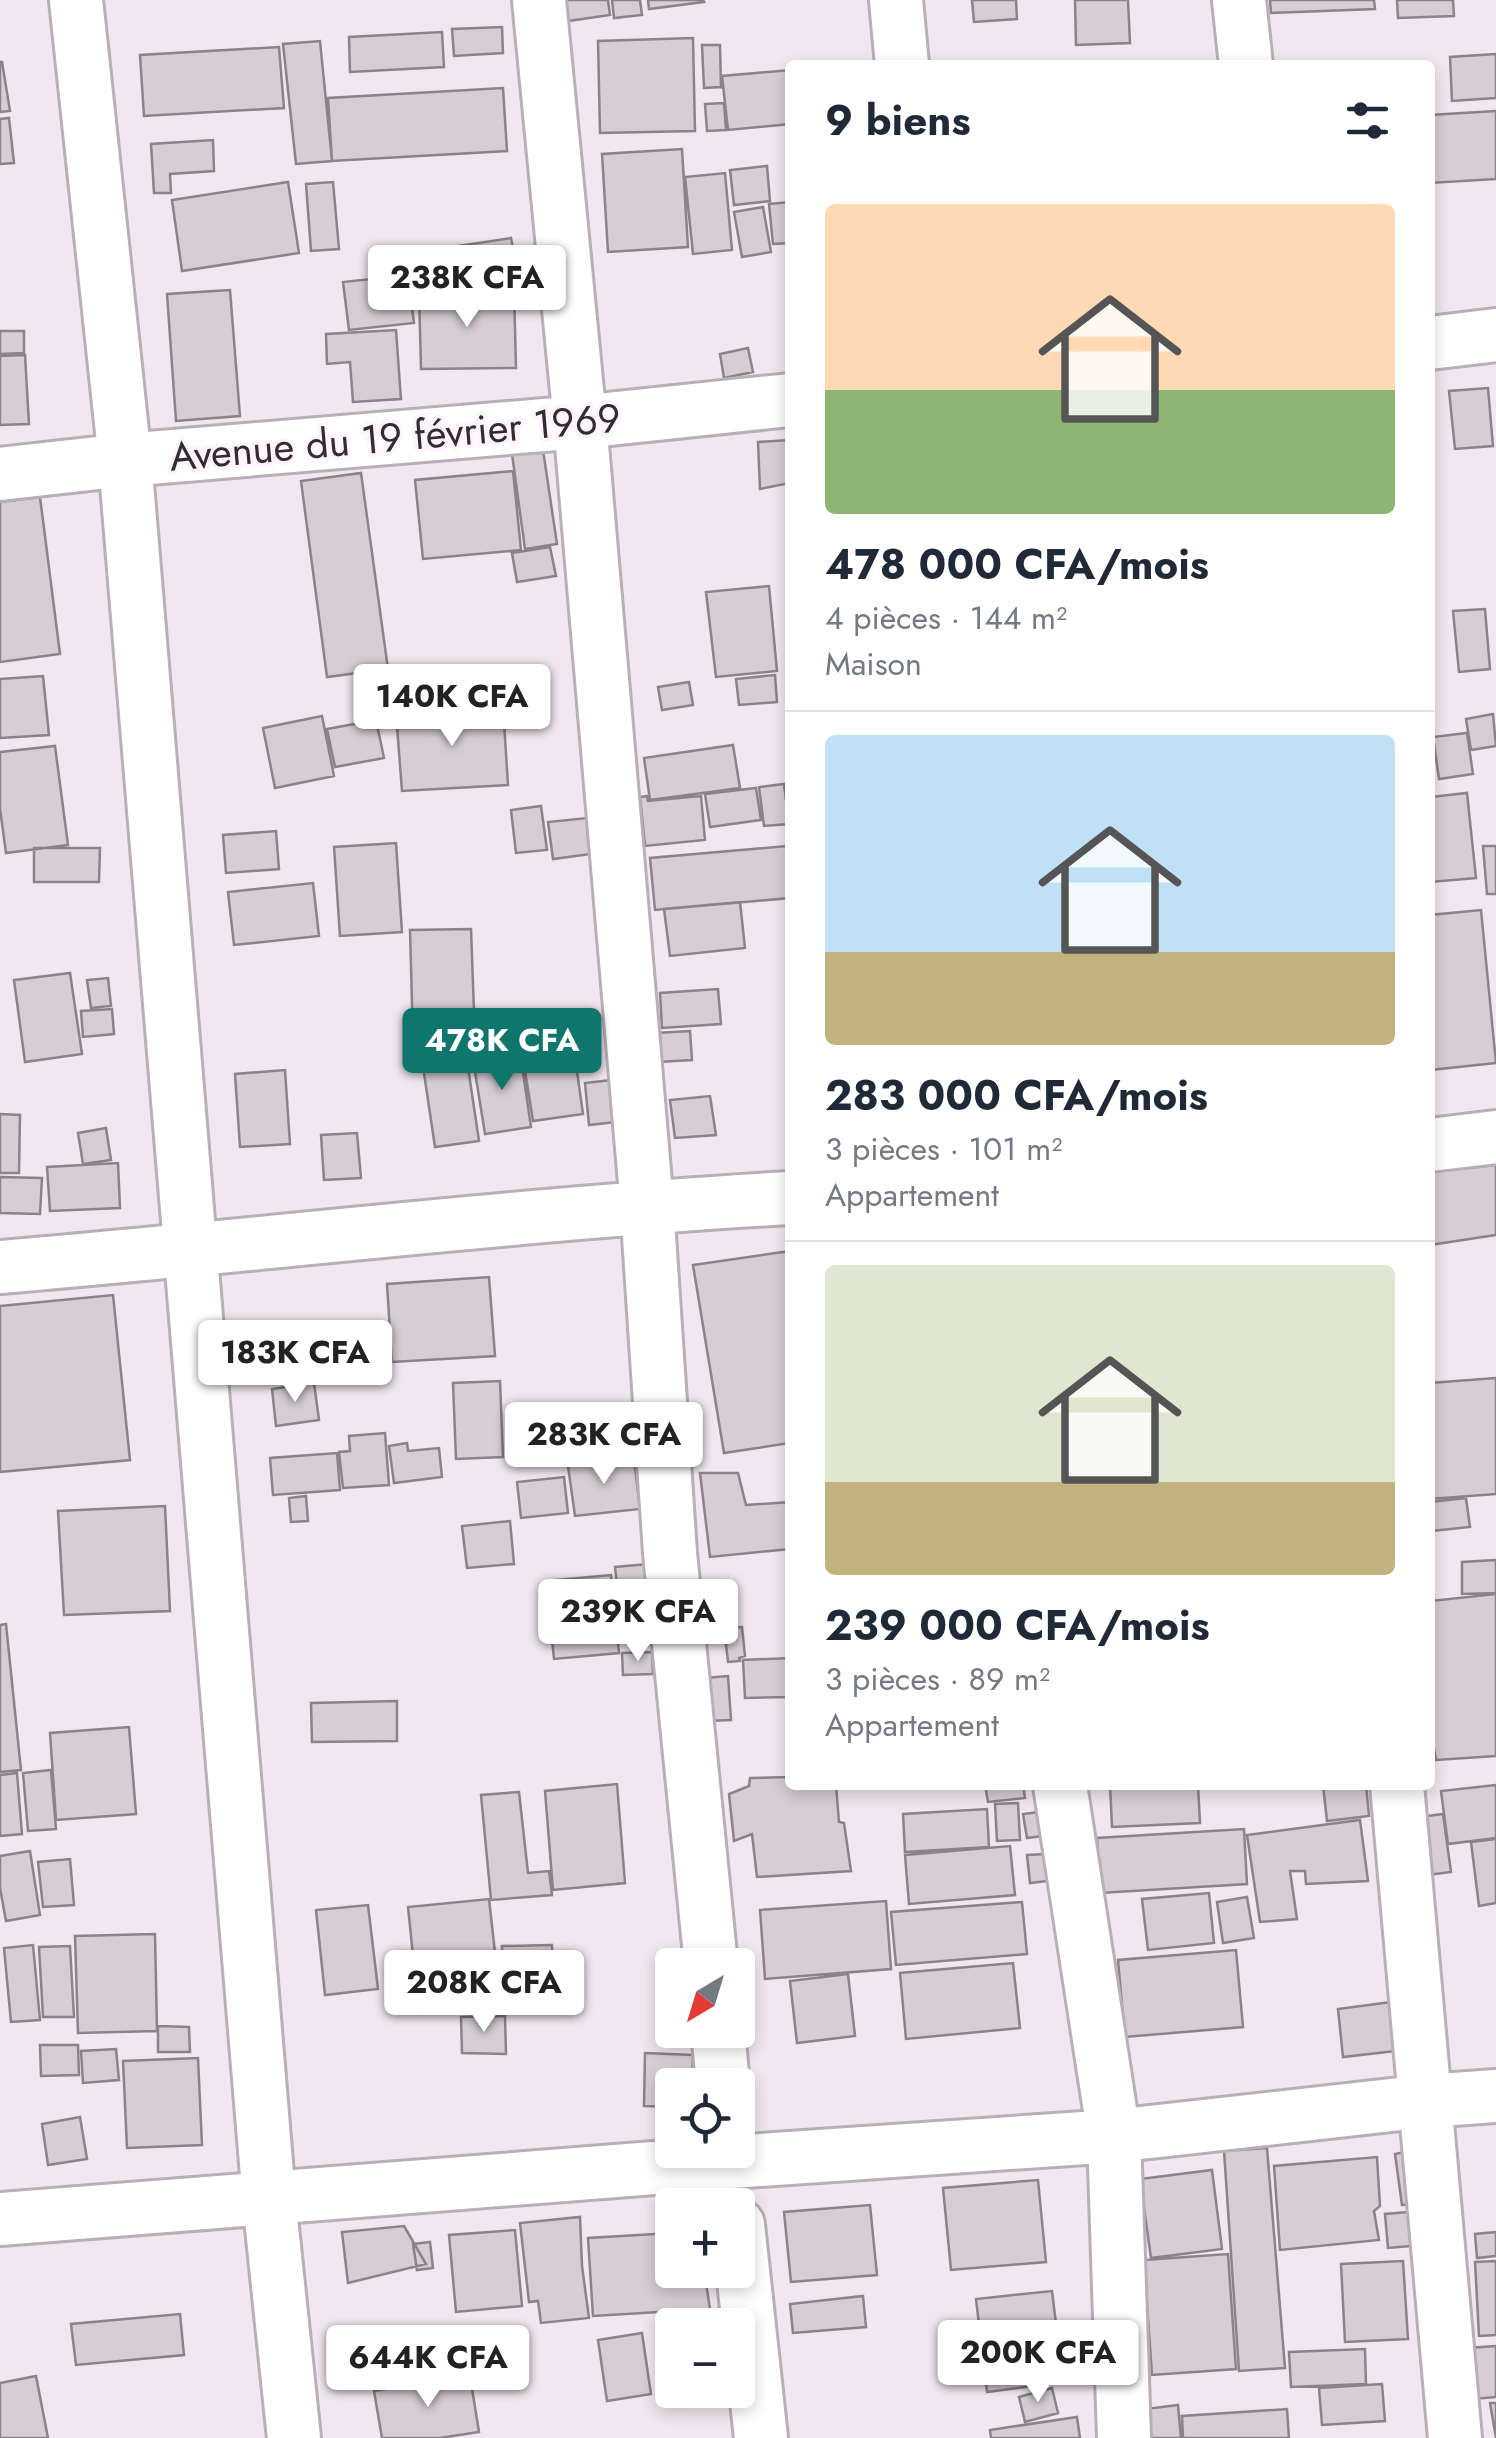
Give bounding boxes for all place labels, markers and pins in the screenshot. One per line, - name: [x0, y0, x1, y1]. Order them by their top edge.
- pin: 238K CFA: [364, 245, 570, 330]
- pin: 140K CFA: [349, 664, 555, 749]
- pin: 478K CFA: [399, 1008, 605, 1093]
- pin: 183K CFA: [192, 1320, 398, 1405]
- pin: 283K CFA: [501, 1402, 707, 1487]
- pin: 239K CFA: [535, 1579, 741, 1664]
- pin: 208K CFA: [381, 1950, 587, 2035]
- pin: 200K CFA: [935, 2320, 1141, 2405]
- pin: 644K CFA: [325, 2325, 531, 2410]

